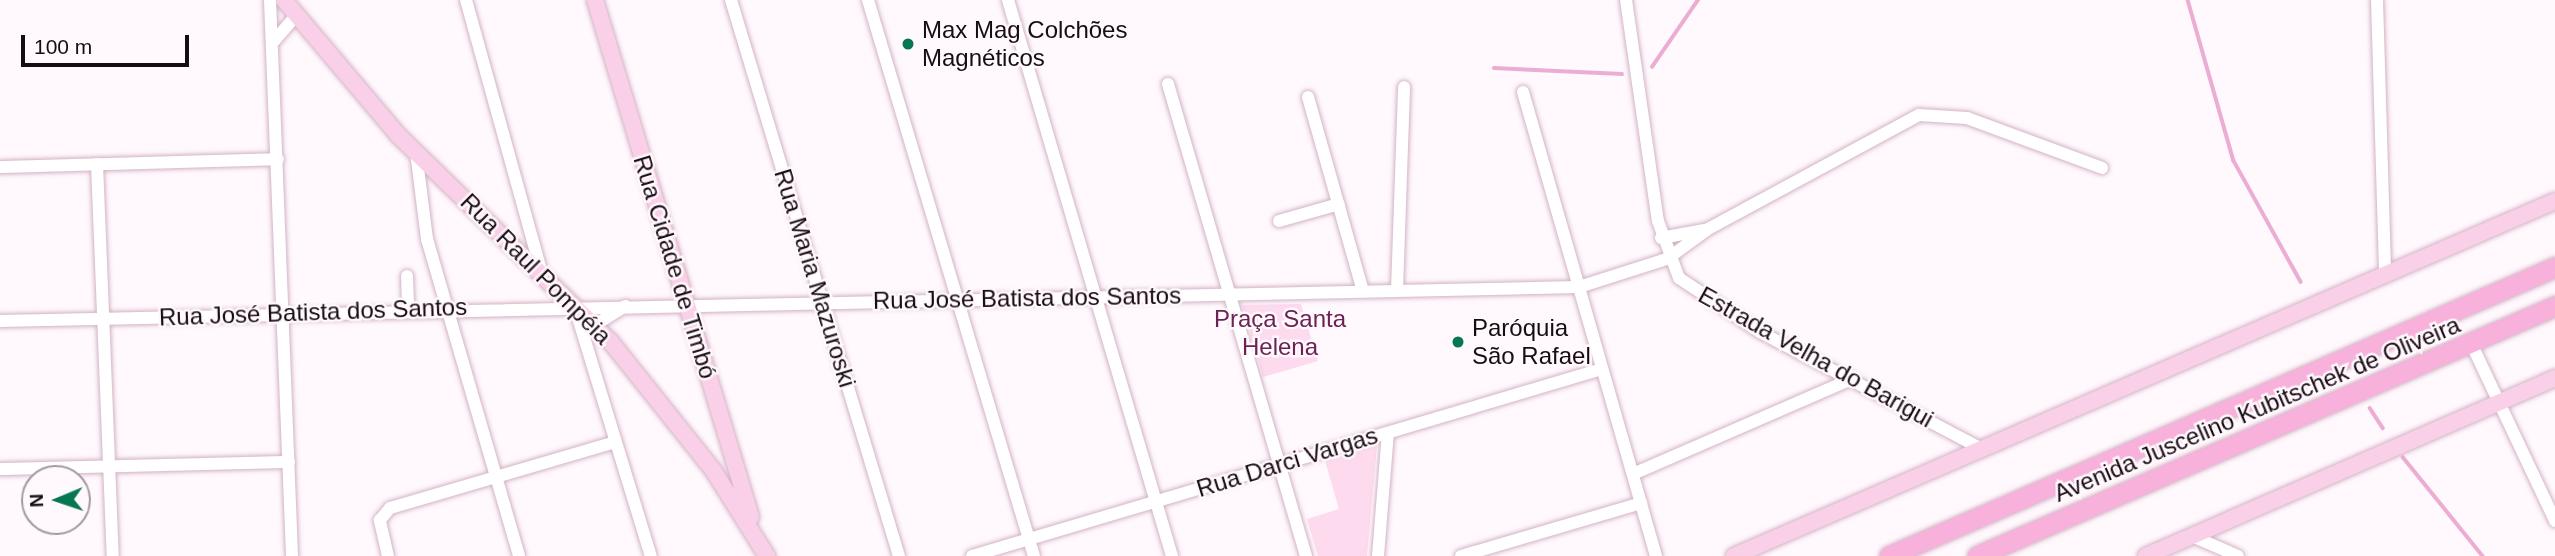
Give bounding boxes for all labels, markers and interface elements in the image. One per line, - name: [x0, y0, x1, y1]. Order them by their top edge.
- place label: Max Mag Colchões Magnéticos: [922, 16, 1127, 72]
- scale bar: [24, 21, 192, 65]
- text: 100 m: [34, 35, 92, 58]
- marker: Max Mag Colchões Magnéticos: [900, 36, 916, 52]
- street label: Rua Cidade de Timbó: [627, 152, 723, 382]
- street label: Rua Maria Mazuroski: [768, 165, 862, 391]
- street label: Rua Raul Pompéia: [455, 188, 617, 350]
- street label: Estrada Velha do Barigui: [1693, 280, 1939, 434]
- street label: Rua José Batista dos Santos: [873, 281, 1181, 315]
- street label: Rua José Batista dos Santos: [159, 292, 467, 332]
- park label: Praça Santa Helena: [1214, 305, 1346, 361]
- street label: Avenida Juscelino Kubitschek de Oliveira: [2050, 310, 2464, 508]
- place label: Paróquia São Rafael: [1472, 314, 1591, 370]
- marker: Paróquia São Rafael: [1450, 334, 1466, 350]
- street label: Rua Darci Vargas: [1193, 421, 1381, 503]
- north arrow: [21, 465, 91, 535]
- text: N: [26, 493, 47, 508]

